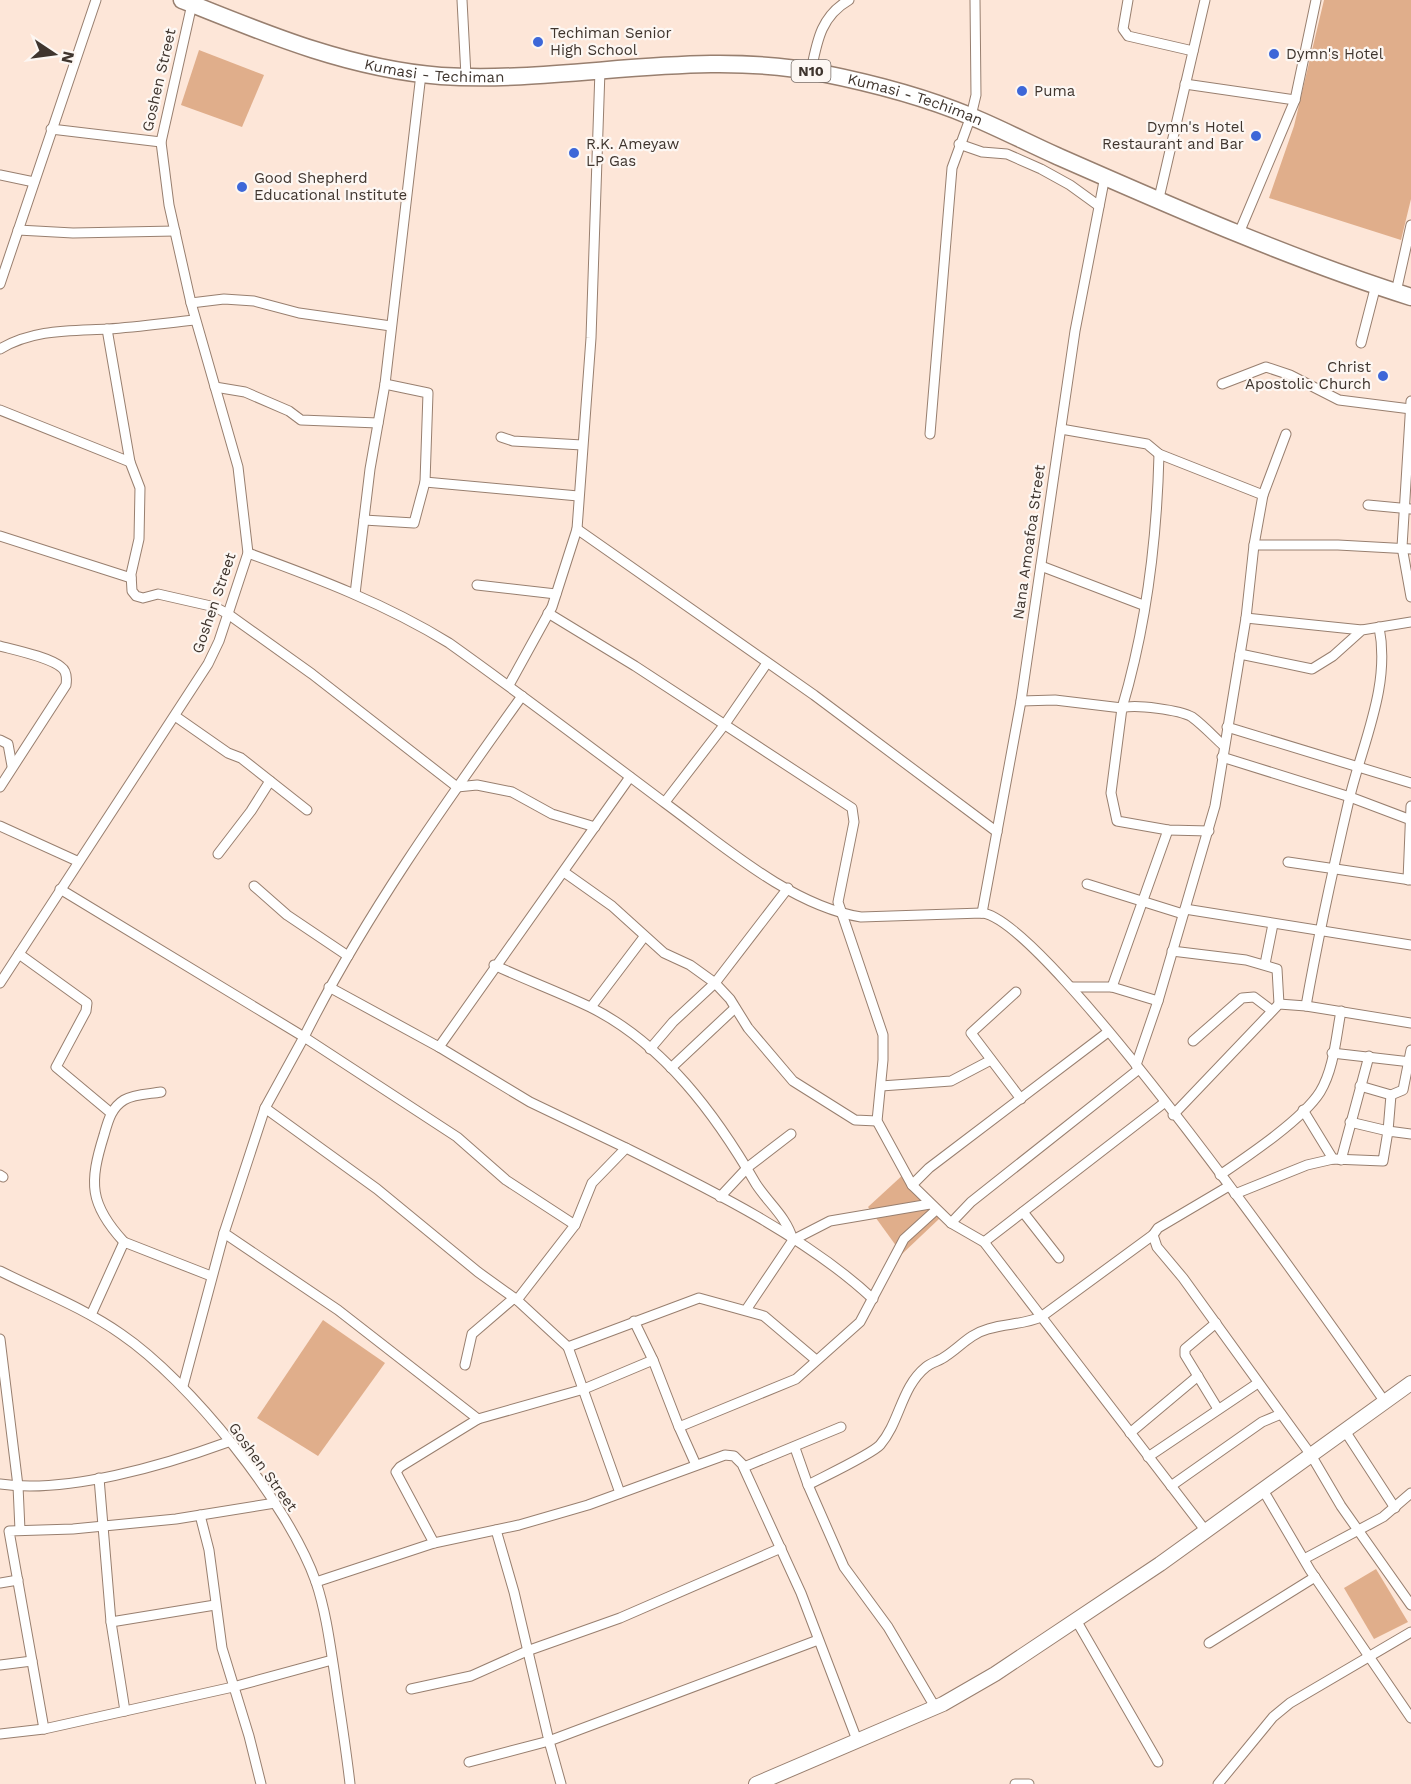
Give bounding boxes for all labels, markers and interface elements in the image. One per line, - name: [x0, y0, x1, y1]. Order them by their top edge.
- north arrow: [24, 24, 84, 84]
- place label: Techiman Senior High School: [550, 24, 672, 59]
- street label: Goshen Street: [138, 26, 180, 133]
- marker: Techiman Senior High School: [531, 35, 545, 49]
- place label: Dymn's Hotel: [1286, 45, 1384, 63]
- marker: Dymn's Hotel: [1267, 47, 1281, 61]
- text: N: [58, 49, 79, 65]
- street label: Kumasi - Techiman: [363, 55, 505, 86]
- road number: N10: [792, 60, 830, 82]
- street label: Kumasi - Techiman: [846, 70, 986, 129]
- place label: Puma: [1034, 82, 1076, 100]
- marker: Puma: [1015, 84, 1029, 98]
- place label: Dymn's Hotel Restaurant and Bar: [1102, 118, 1244, 153]
- marker: Dymn's Hotel Restaurant and Bar: [1249, 129, 1263, 143]
- place label: R.K. Ameyaw LP Gas: [586, 135, 680, 170]
- marker: R.K. Ameyaw LP Gas: [567, 146, 581, 160]
- place label: Good Shepherd Educational Institute: [254, 169, 407, 204]
- marker: Good Shepherd Educational Institute: [235, 180, 249, 194]
- place label: Christ Apostolic Church: [1245, 358, 1372, 393]
- marker: Christ Apostolic Church: [1376, 369, 1390, 383]
- street label: Nana Amoafoa Street: [1009, 463, 1049, 621]
- street label: Goshen Street: [188, 550, 240, 656]
- street label: Goshen Street: [225, 1419, 302, 1515]

